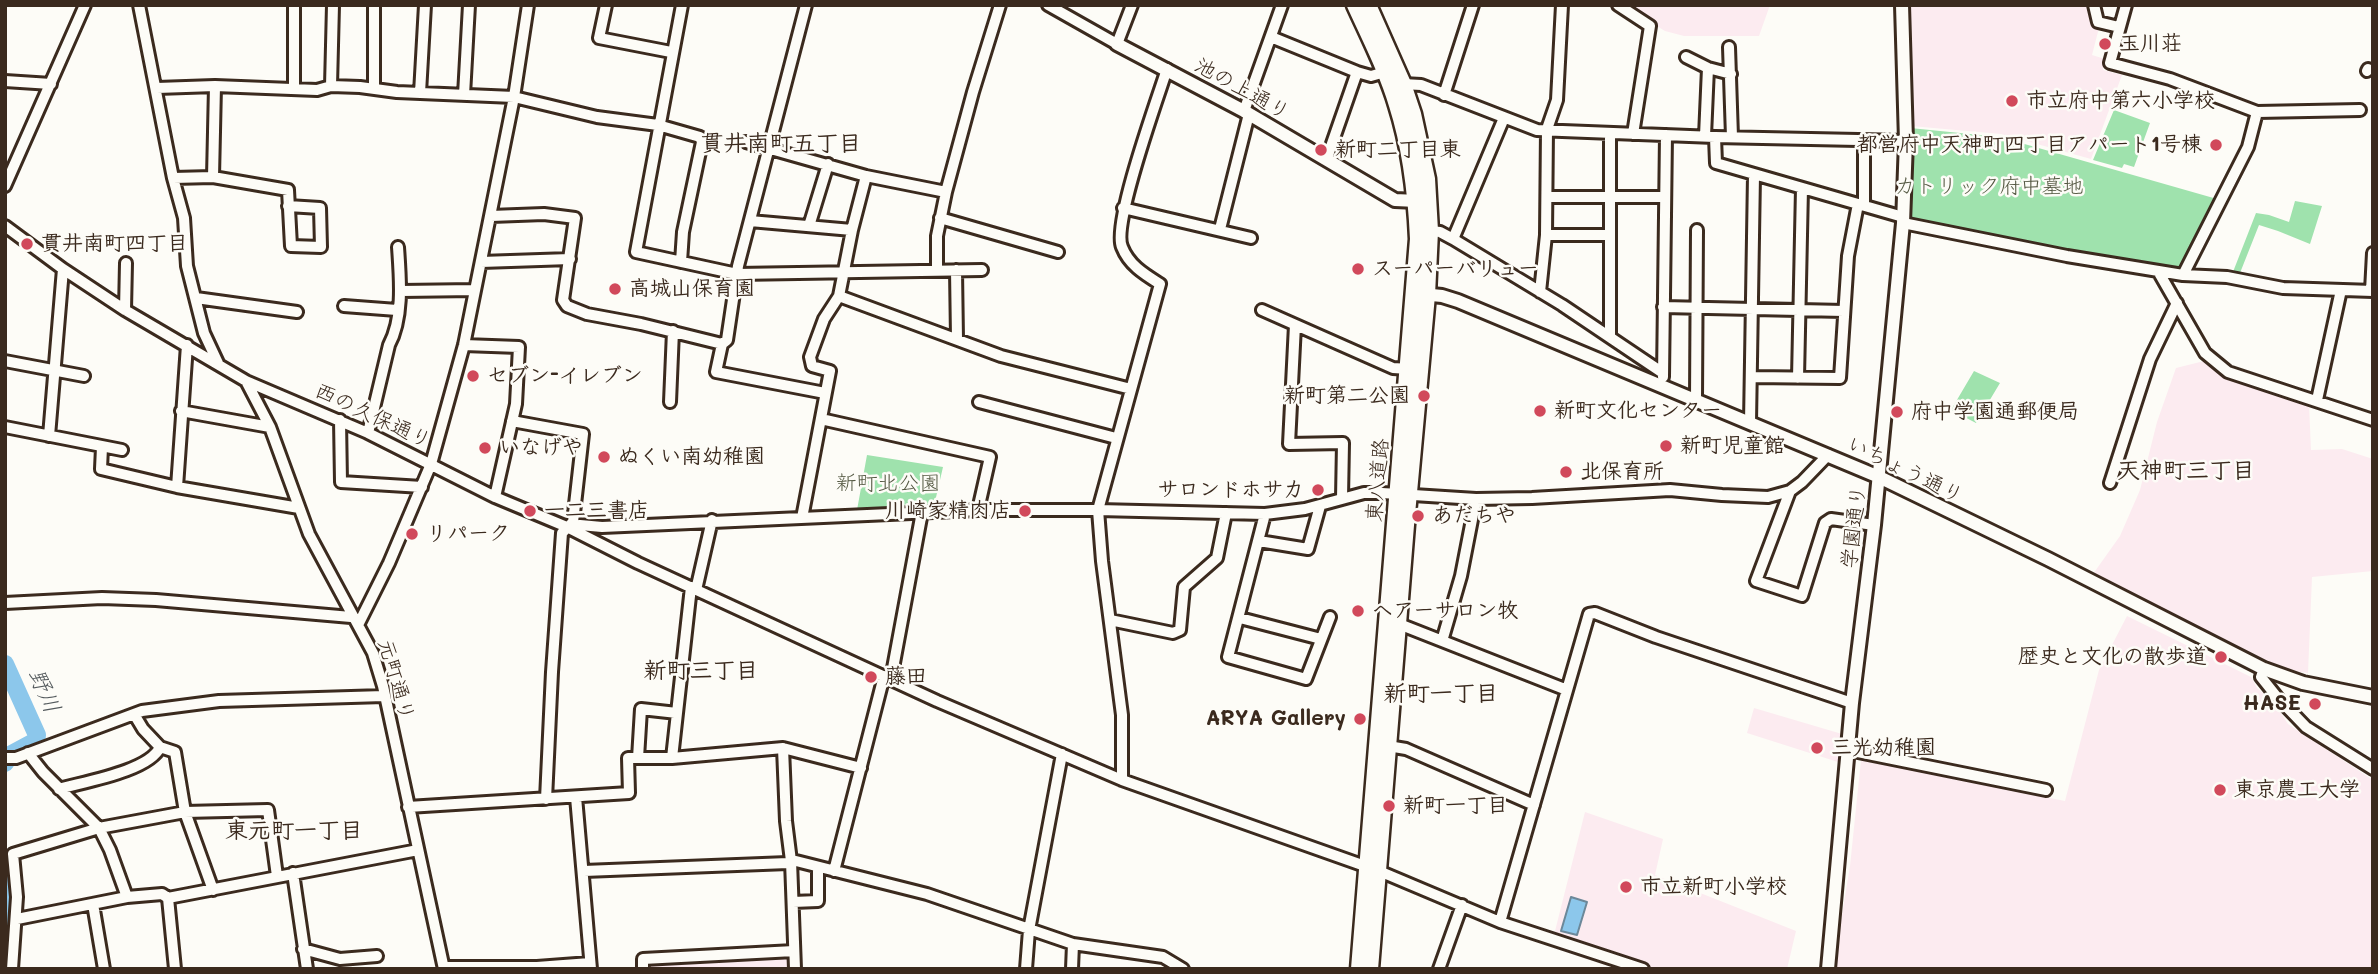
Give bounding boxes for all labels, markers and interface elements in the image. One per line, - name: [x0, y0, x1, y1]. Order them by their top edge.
- place label: 玉川荘: [2119, 31, 2182, 57]
- marker: 玉川荘: [2097, 36, 2113, 52]
- street label: 池の上通り: [1190, 53, 1294, 125]
- place label: 市立府中第六小学校: [2026, 88, 2215, 114]
- marker: 市立府中第六小学校: [2004, 93, 2020, 109]
- district label: 貫井南町五丁目: [701, 130, 861, 158]
- place label: 都営府中天神町四丁目アパート1号棟: [1857, 132, 2202, 158]
- place label: 新町二丁目東: [1335, 137, 1461, 163]
- marker: 都営府中天神町四丁目アパート1号棟: [2208, 137, 2224, 153]
- marker: 新町二丁目東: [1313, 142, 1329, 158]
- park label: カトリック府中墓地: [1895, 174, 2083, 200]
- place label: 貫井南町四丁目: [41, 231, 188, 257]
- marker: 貫井南町四丁目: [19, 236, 35, 252]
- place label: スーパーバリュー: [1372, 256, 1539, 282]
- marker: スーパーバリュー: [1350, 261, 1366, 277]
- place label: 高城山保育園: [629, 276, 755, 302]
- marker: 高城山保育園: [607, 281, 623, 297]
- place label: セブン-イレブン: [487, 363, 643, 389]
- marker: セブン-イレブン: [465, 368, 481, 384]
- street label: 西の久保通り: [311, 378, 435, 454]
- place label: 新町第二公園: [1284, 383, 1410, 409]
- marker: 新町第二公園: [1416, 388, 1432, 404]
- place label: 新町文化センター: [1554, 398, 1722, 424]
- place label: 府中学園通郵便局: [1911, 399, 2079, 425]
- marker: 新町文化センター: [1532, 403, 1548, 419]
- marker: 府中学園通郵便局: [1889, 404, 1905, 420]
- street label: いちょう通り: [1843, 431, 1967, 509]
- place label: 新町児童館: [1680, 433, 1785, 459]
- place label: いなげや: [499, 435, 583, 461]
- street label: 東八道路: [1362, 437, 1394, 523]
- marker: 新町児童館: [1658, 438, 1674, 454]
- marker: いなげや: [477, 440, 493, 456]
- place label: ぬくい南幼稚園: [618, 444, 765, 470]
- marker: ぬくい南幼稚園: [596, 449, 612, 465]
- district label: 天神町三丁目: [2117, 457, 2255, 485]
- place label: 北保育所: [1580, 459, 1664, 485]
- marker: 北保育所: [1558, 464, 1574, 480]
- park label: 新町北公園: [836, 471, 940, 497]
- place label: サロンドホサカ: [1157, 477, 1304, 503]
- marker: サロンドホサカ: [1310, 482, 1326, 498]
- street label: 学園通り: [1836, 484, 1872, 570]
- place label: 一二三書店: [544, 498, 649, 524]
- place label: 川崎家精肉店: [885, 498, 1011, 524]
- marker: 一二三書店: [522, 503, 538, 519]
- marker: 川崎家精肉店: [1017, 503, 1033, 519]
- place label: あだちや: [1432, 503, 1516, 529]
- marker: あだちや: [1410, 508, 1426, 524]
- place label: リパーク: [426, 521, 510, 547]
- marker: リパーク: [404, 526, 420, 542]
- place label: ヘアーサロン牧: [1372, 598, 1518, 624]
- marker: ヘアーサロン牧: [1350, 603, 1366, 619]
- street label: 元町通り: [372, 636, 420, 724]
- place label: 歴史と文化の散歩道: [2018, 644, 2207, 670]
- marker: 歴史と文化の散歩道: [2213, 649, 2229, 665]
- district label: 新町三丁目: [644, 657, 758, 685]
- water label: 野川: [22, 664, 66, 718]
- place label: 藤田: [885, 664, 927, 690]
- marker: 藤田: [863, 669, 879, 685]
- district label: 新町一丁目: [1384, 680, 1498, 708]
- place label: HASE: [2243, 691, 2301, 717]
- marker: HASE: [2307, 696, 2323, 712]
- place label: ARYA Gallery: [1206, 706, 1346, 732]
- marker: ARYA Gallery: [1352, 711, 1368, 727]
- place label: 三光幼稚園: [1831, 735, 1936, 761]
- marker: 三光幼稚園: [1809, 740, 1825, 756]
- place label: 東京農工大学: [2234, 777, 2360, 803]
- marker: 東京農工大学: [2212, 782, 2228, 798]
- place label: 新町一丁目: [1403, 793, 1508, 819]
- marker: 新町一丁目: [1381, 798, 1397, 814]
- district label: 東元町一丁目: [225, 817, 363, 845]
- place label: 市立新町小学校: [1640, 874, 1787, 900]
- marker: 市立新町小学校: [1618, 879, 1634, 895]

